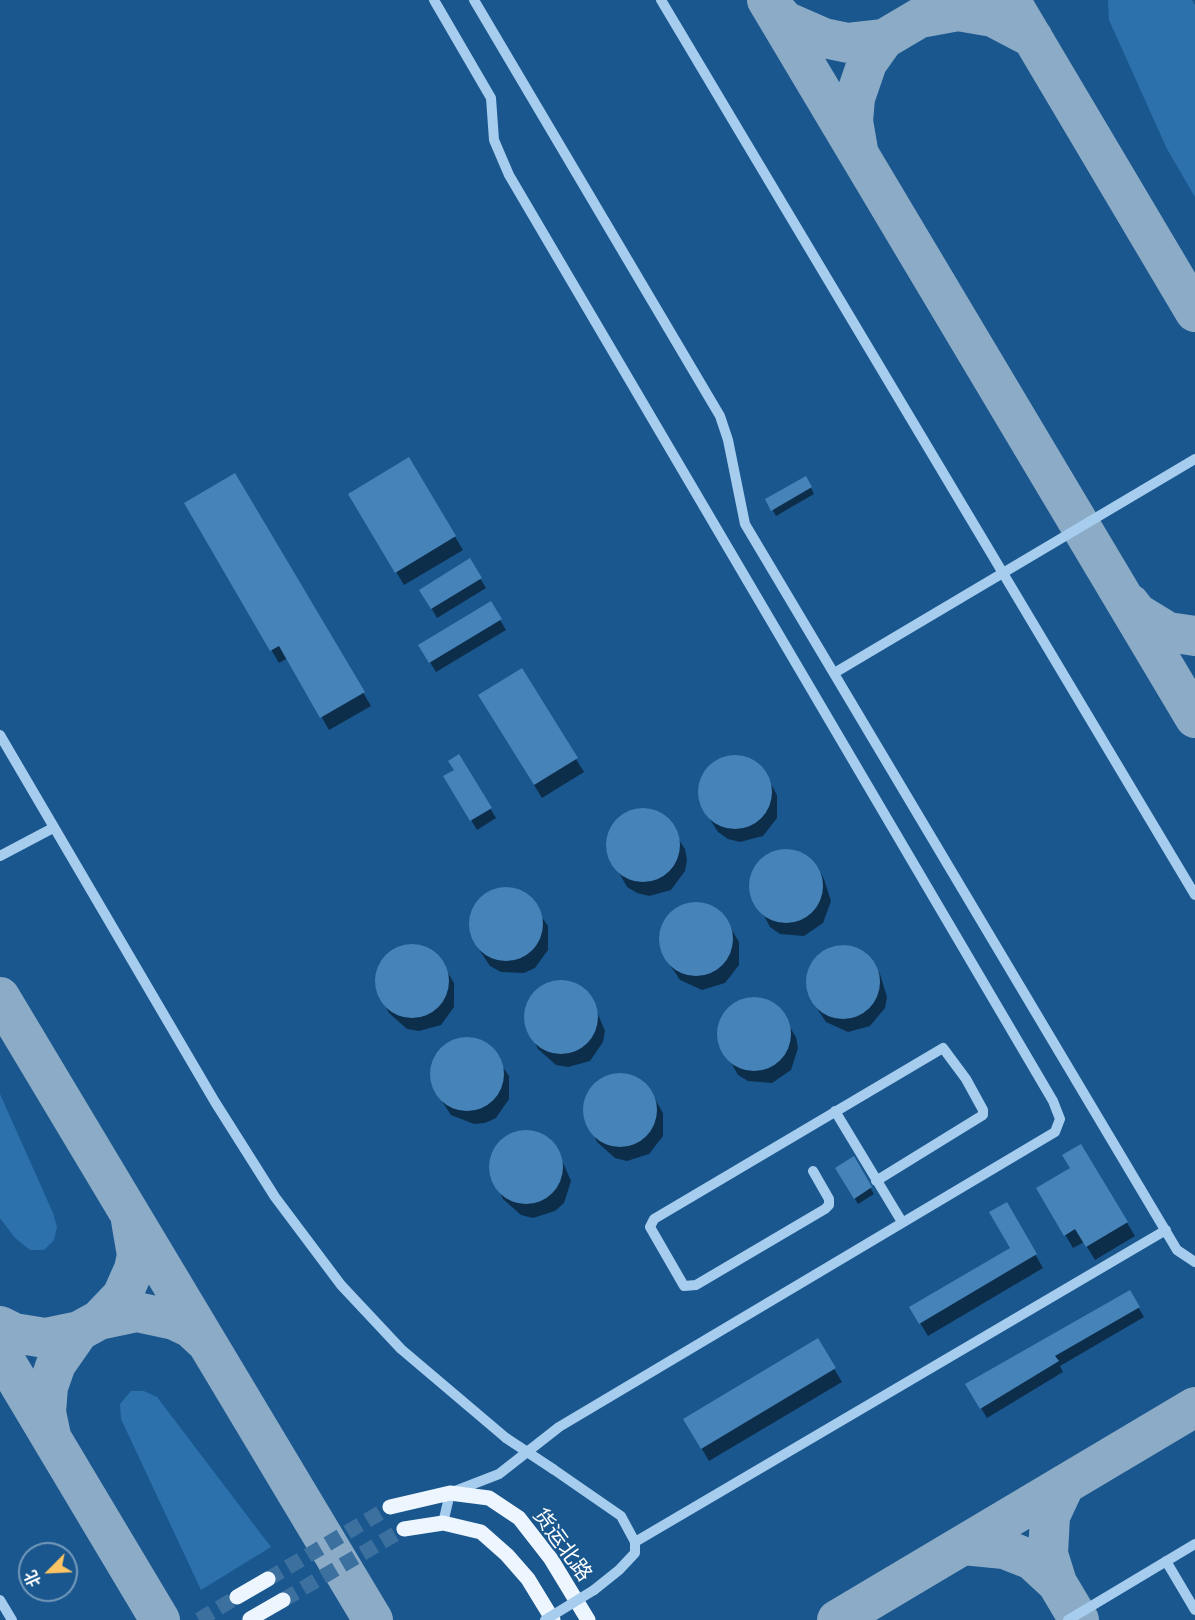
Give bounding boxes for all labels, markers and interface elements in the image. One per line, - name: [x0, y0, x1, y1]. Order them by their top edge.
- street label: 货运北路: [527, 1504, 597, 1586]
- north arrow: [18, 1542, 78, 1602]
- text: 北: [21, 1568, 45, 1590]

